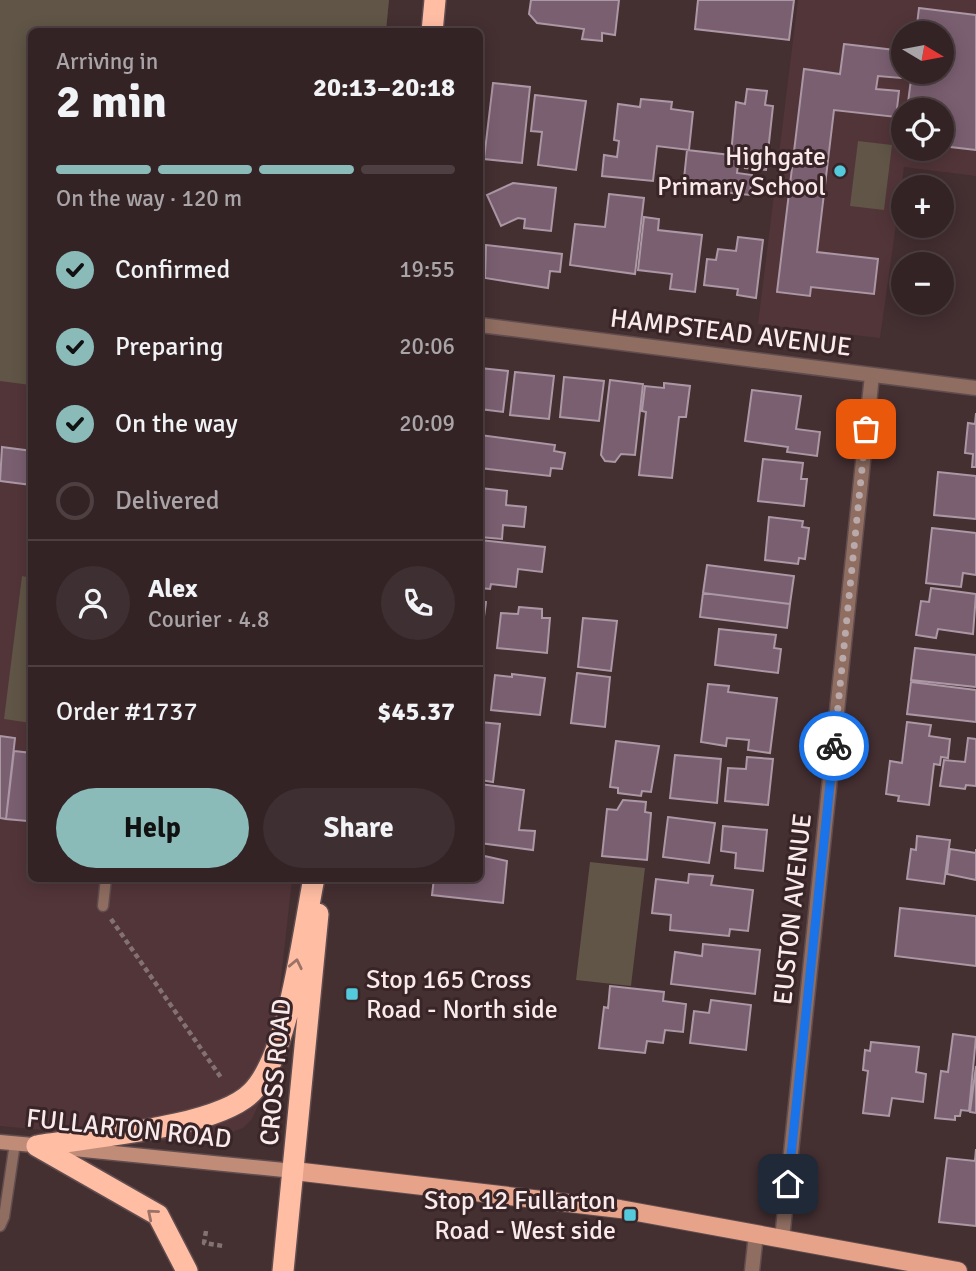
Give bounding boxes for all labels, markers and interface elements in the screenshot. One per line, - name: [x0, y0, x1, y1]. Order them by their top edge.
- north arrow: [891, 21, 954, 84]
- map controls: [891, 21, 954, 315]
- text: Arriving in: [56, 47, 158, 76]
- text: 20:13–20:18: [313, 72, 455, 104]
- text: 2 min: [56, 74, 167, 130]
- button: locate: [891, 98, 954, 161]
- place label: Highgate Primary School: [657, 141, 826, 203]
- marker: Highgate Primary School: [832, 163, 848, 179]
- button: +: [891, 175, 954, 238]
- text: On the way · 120 m: [56, 184, 242, 213]
- icon: check: [56, 251, 94, 289]
- button: −: [891, 252, 954, 315]
- text: Confirmed: [115, 254, 230, 286]
- text: 19:55: [399, 255, 455, 284]
- street label: HAMPSTEAD AVENUE: [608, 302, 853, 364]
- icon: check: [56, 328, 94, 366]
- text: Preparing: [115, 331, 223, 363]
- text: 20:06: [399, 332, 455, 361]
- pin: [836, 399, 896, 459]
- icon: check: [56, 405, 94, 443]
- text: On the way: [115, 408, 238, 440]
- text: 20:09: [399, 409, 455, 438]
- icon: bag: [847, 410, 885, 448]
- text: Delivered: [115, 485, 220, 517]
- button: person: [56, 566, 130, 640]
- button: phone: [381, 566, 455, 640]
- text: Alex: [148, 573, 198, 605]
- text: Courier · 4.8: [148, 605, 269, 634]
- text: Order #1737: [56, 696, 197, 728]
- text: $45.37: [377, 696, 455, 728]
- courier: [799, 711, 869, 781]
- icon: bike: [815, 727, 853, 765]
- button: Help: [56, 788, 249, 868]
- button: Share: [263, 788, 455, 868]
- street label: EUSTON AVENUE: [767, 812, 819, 1006]
- one-way arrow: [288, 958, 303, 970]
- place label: Stop 165 Cross Road - North side: [366, 964, 558, 1026]
- marker: Stop 165 Cross Road - North side: [344, 986, 360, 1002]
- street label: CROSS ROAD: [254, 997, 298, 1147]
- street label: FULLARTON ROAD: [25, 1102, 233, 1156]
- pin: [758, 1154, 818, 1214]
- icon: home: [769, 1165, 807, 1203]
- place label: Stop 12 Fullarton Road - West side: [424, 1185, 616, 1247]
- marker: Stop 12 Fullarton Road - West side: [622, 1207, 638, 1223]
- one-way arrow: [147, 1209, 160, 1222]

